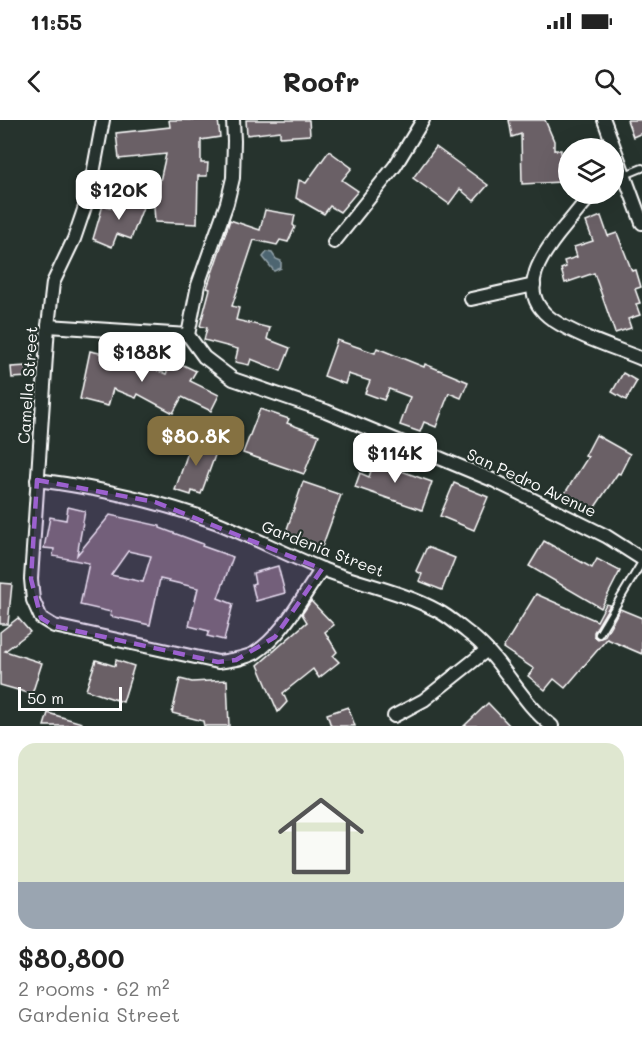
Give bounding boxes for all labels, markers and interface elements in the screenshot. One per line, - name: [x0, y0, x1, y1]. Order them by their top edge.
- text: 11:55: [30, 7, 82, 36]
- text: Roofr: [282, 64, 360, 99]
- icon: back: [18, 65, 51, 98]
- icon: search: [591, 65, 624, 98]
- map controls: [558, 138, 624, 204]
- button: layers: [558, 138, 624, 204]
- pin: $120K: [77, 170, 161, 221]
- text: $120K: [90, 176, 148, 202]
- street label: Camella Street: [12, 325, 42, 445]
- pin: $188K: [100, 332, 184, 383]
- text: $188K: [112, 338, 172, 364]
- pin: $80.8K: [147, 416, 245, 467]
- text: $80.8K: [161, 422, 231, 448]
- pin: $114K: [353, 433, 437, 484]
- text: $114K: [367, 439, 423, 465]
- street label: San Pedro Avenue: [464, 443, 600, 521]
- street label: Gardenia Street: [259, 515, 387, 581]
- scale bar: [18, 684, 122, 712]
- text: 50 m: [27, 687, 64, 708]
- icon: home: [267, 782, 375, 890]
- text: $80,800: [18, 941, 124, 975]
- text: 2 rooms · 62 m²: [18, 975, 170, 1001]
- text: Gardenia Street: [18, 1001, 180, 1027]

